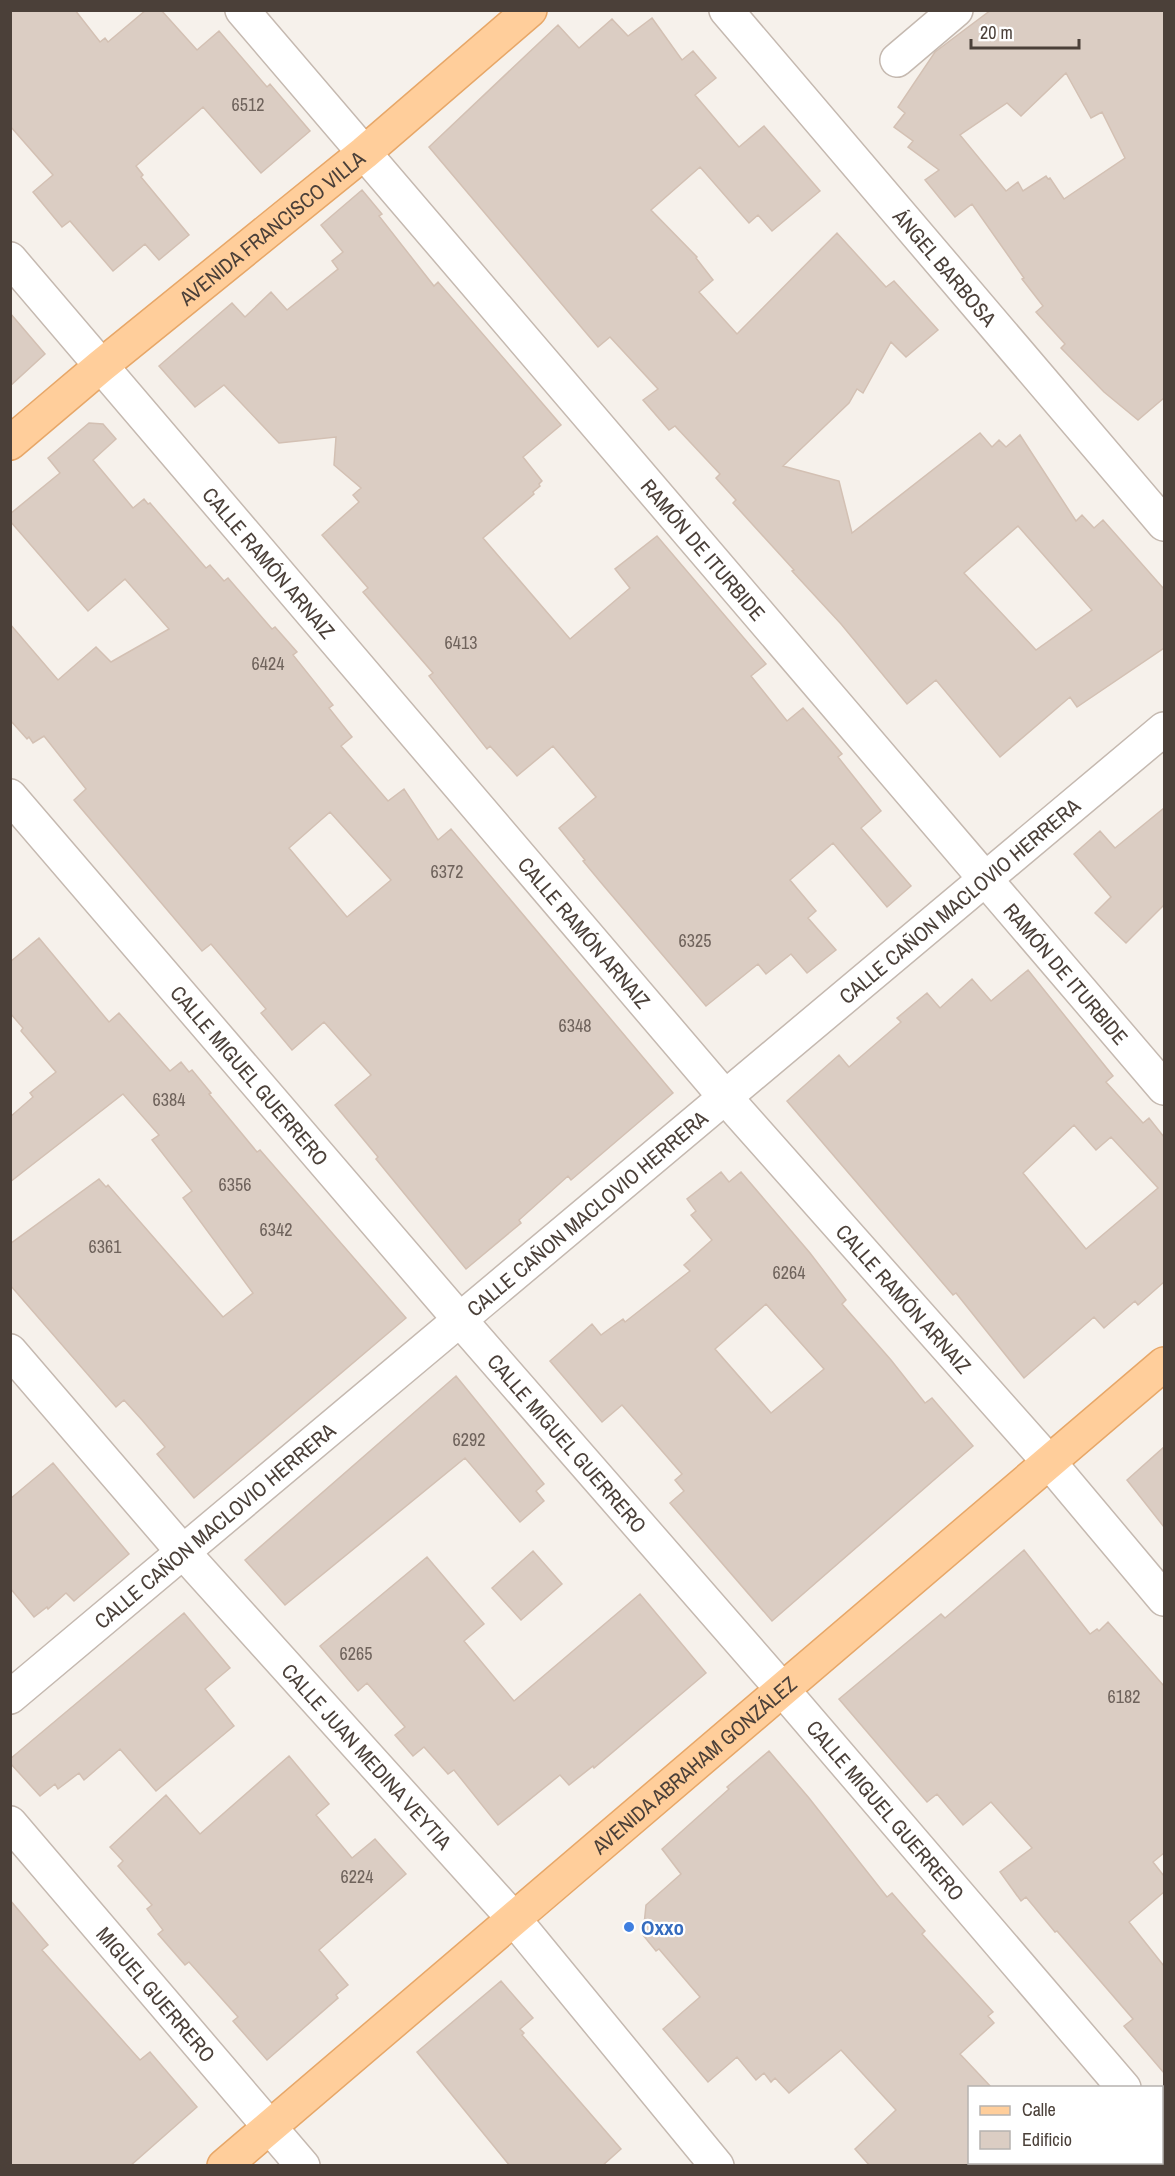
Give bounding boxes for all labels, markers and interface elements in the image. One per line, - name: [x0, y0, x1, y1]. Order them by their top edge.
- scale bar: [971, 12, 1079, 50]
- text: 20 m: [980, 20, 1013, 45]
- house number: 6512: [232, 92, 264, 117]
- street label: AVENIDA FRANCISCO VILLA: [172, 143, 371, 312]
- street label: ÁNGEL BARBOSA: [886, 202, 1004, 333]
- street label: RAMÓN DE ITURBIDE: [635, 472, 772, 627]
- street label: CALLE RAMÓN ARNAIZ: [196, 481, 342, 645]
- house number: 6413: [445, 630, 477, 655]
- house number: 6424: [252, 651, 284, 676]
- street label: CALLE CAÑON MACLOVIO HERRERA: [833, 791, 1086, 1010]
- street label: CALLE RAMÓN ARNAIZ: [512, 850, 658, 1014]
- house number: 6372: [431, 859, 463, 884]
- street label: RAMÓN DE ITURBIDE: [997, 897, 1135, 1051]
- house number: 6325: [679, 928, 711, 953]
- street label: CALLE MIGUEL GUERRERO: [164, 979, 335, 1172]
- house number: 6348: [559, 1013, 591, 1038]
- house number: 6384: [153, 1087, 185, 1112]
- street label: CALLE CAÑON MACLOVIO HERRERA: [460, 1103, 714, 1323]
- house number: 6356: [219, 1172, 251, 1197]
- house number: 6342: [260, 1217, 292, 1242]
- street label: CALLE RAMÓN ARNAIZ: [830, 1218, 978, 1380]
- house number: 6361: [89, 1234, 122, 1259]
- house number: 6264: [773, 1260, 805, 1285]
- street label: CALLE MIGUEL GUERRERO: [481, 1347, 654, 1539]
- street label: CALLE CAÑON MACLOVIO HERRERA: [88, 1416, 342, 1635]
- house number: 6292: [453, 1427, 485, 1452]
- house number: 6265: [340, 1641, 372, 1666]
- street label: CALLE JUAN MEDINA VEYTIA: [275, 1657, 459, 1856]
- street label: AVENIDA ABRAHAM GONZÁLEZ: [585, 1669, 803, 1861]
- house number: 6182: [1108, 1684, 1140, 1709]
- street label: CALLE MIGUEL GUERRERO: [800, 1714, 971, 1907]
- house number: 6224: [341, 1864, 373, 1889]
- place label: Oxxo: [641, 1913, 684, 1942]
- street label: MIGUEL GUERRERO: [90, 1920, 222, 2068]
- marker: Oxxo: [622, 1920, 636, 1934]
- legend: [968, 2086, 1163, 2164]
- text: Calle: [1022, 2097, 1056, 2122]
- text: Edificio: [1022, 2127, 1072, 2152]

